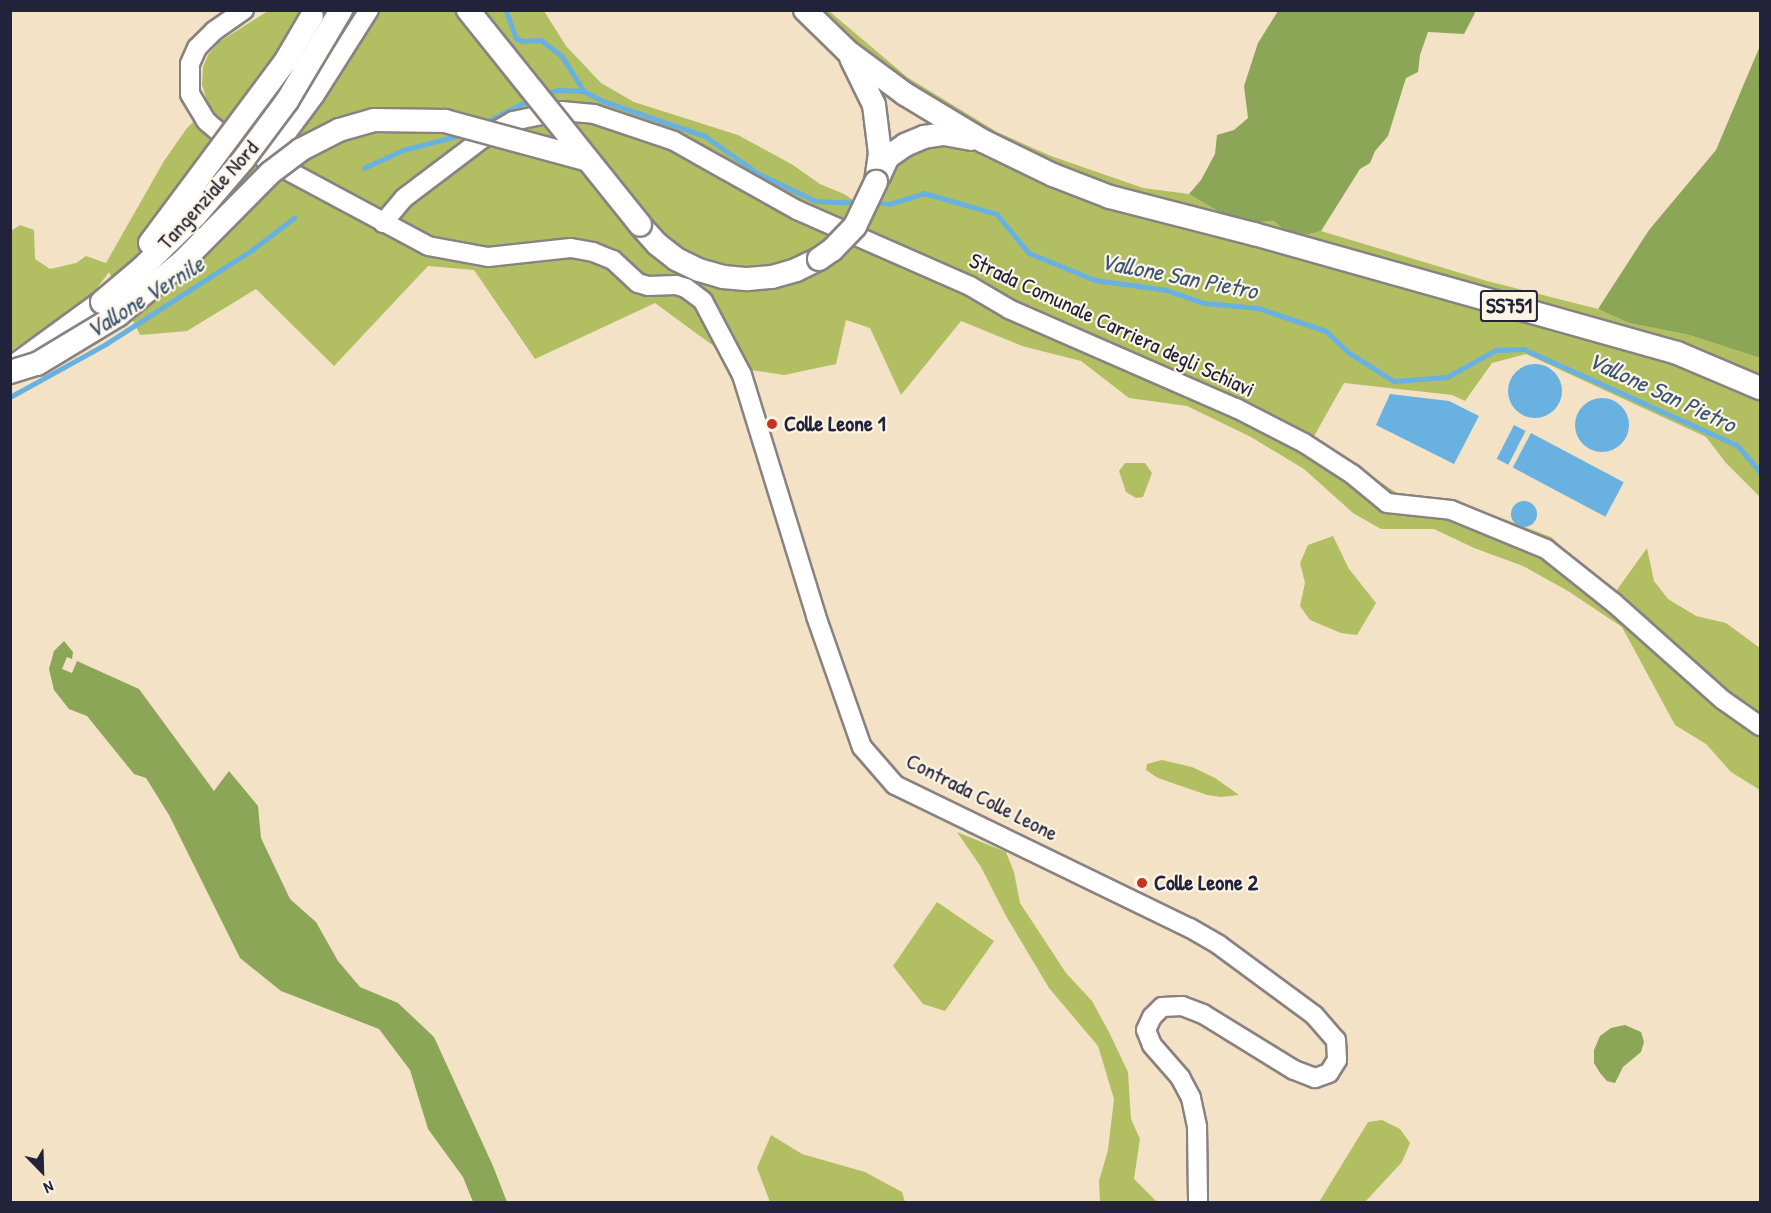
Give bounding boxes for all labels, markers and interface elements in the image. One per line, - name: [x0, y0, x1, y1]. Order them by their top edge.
- street label: Tangenziale Nord: [152, 135, 264, 255]
- street label: Strada Comunale Carriera degli Schiavi: [965, 247, 1259, 403]
- water label: Vallone San Pietro: [1098, 247, 1260, 305]
- water label: Vallone Vernile: [81, 249, 209, 345]
- road number: SS751: [1479, 288, 1539, 324]
- water label: Vallone San Pietro: [1584, 345, 1740, 439]
- place label: Colle Leone 1: [784, 411, 886, 437]
- marker: Colle Leone 1: [765, 417, 779, 431]
- street label: Contrada Colle Leone: [902, 747, 1062, 847]
- place label: Colle Leone 2: [1154, 870, 1258, 896]
- marker: Colle Leone 2: [1135, 876, 1149, 890]
- north arrow: [12, 1141, 72, 1201]
- text: N: [41, 1176, 57, 1199]

